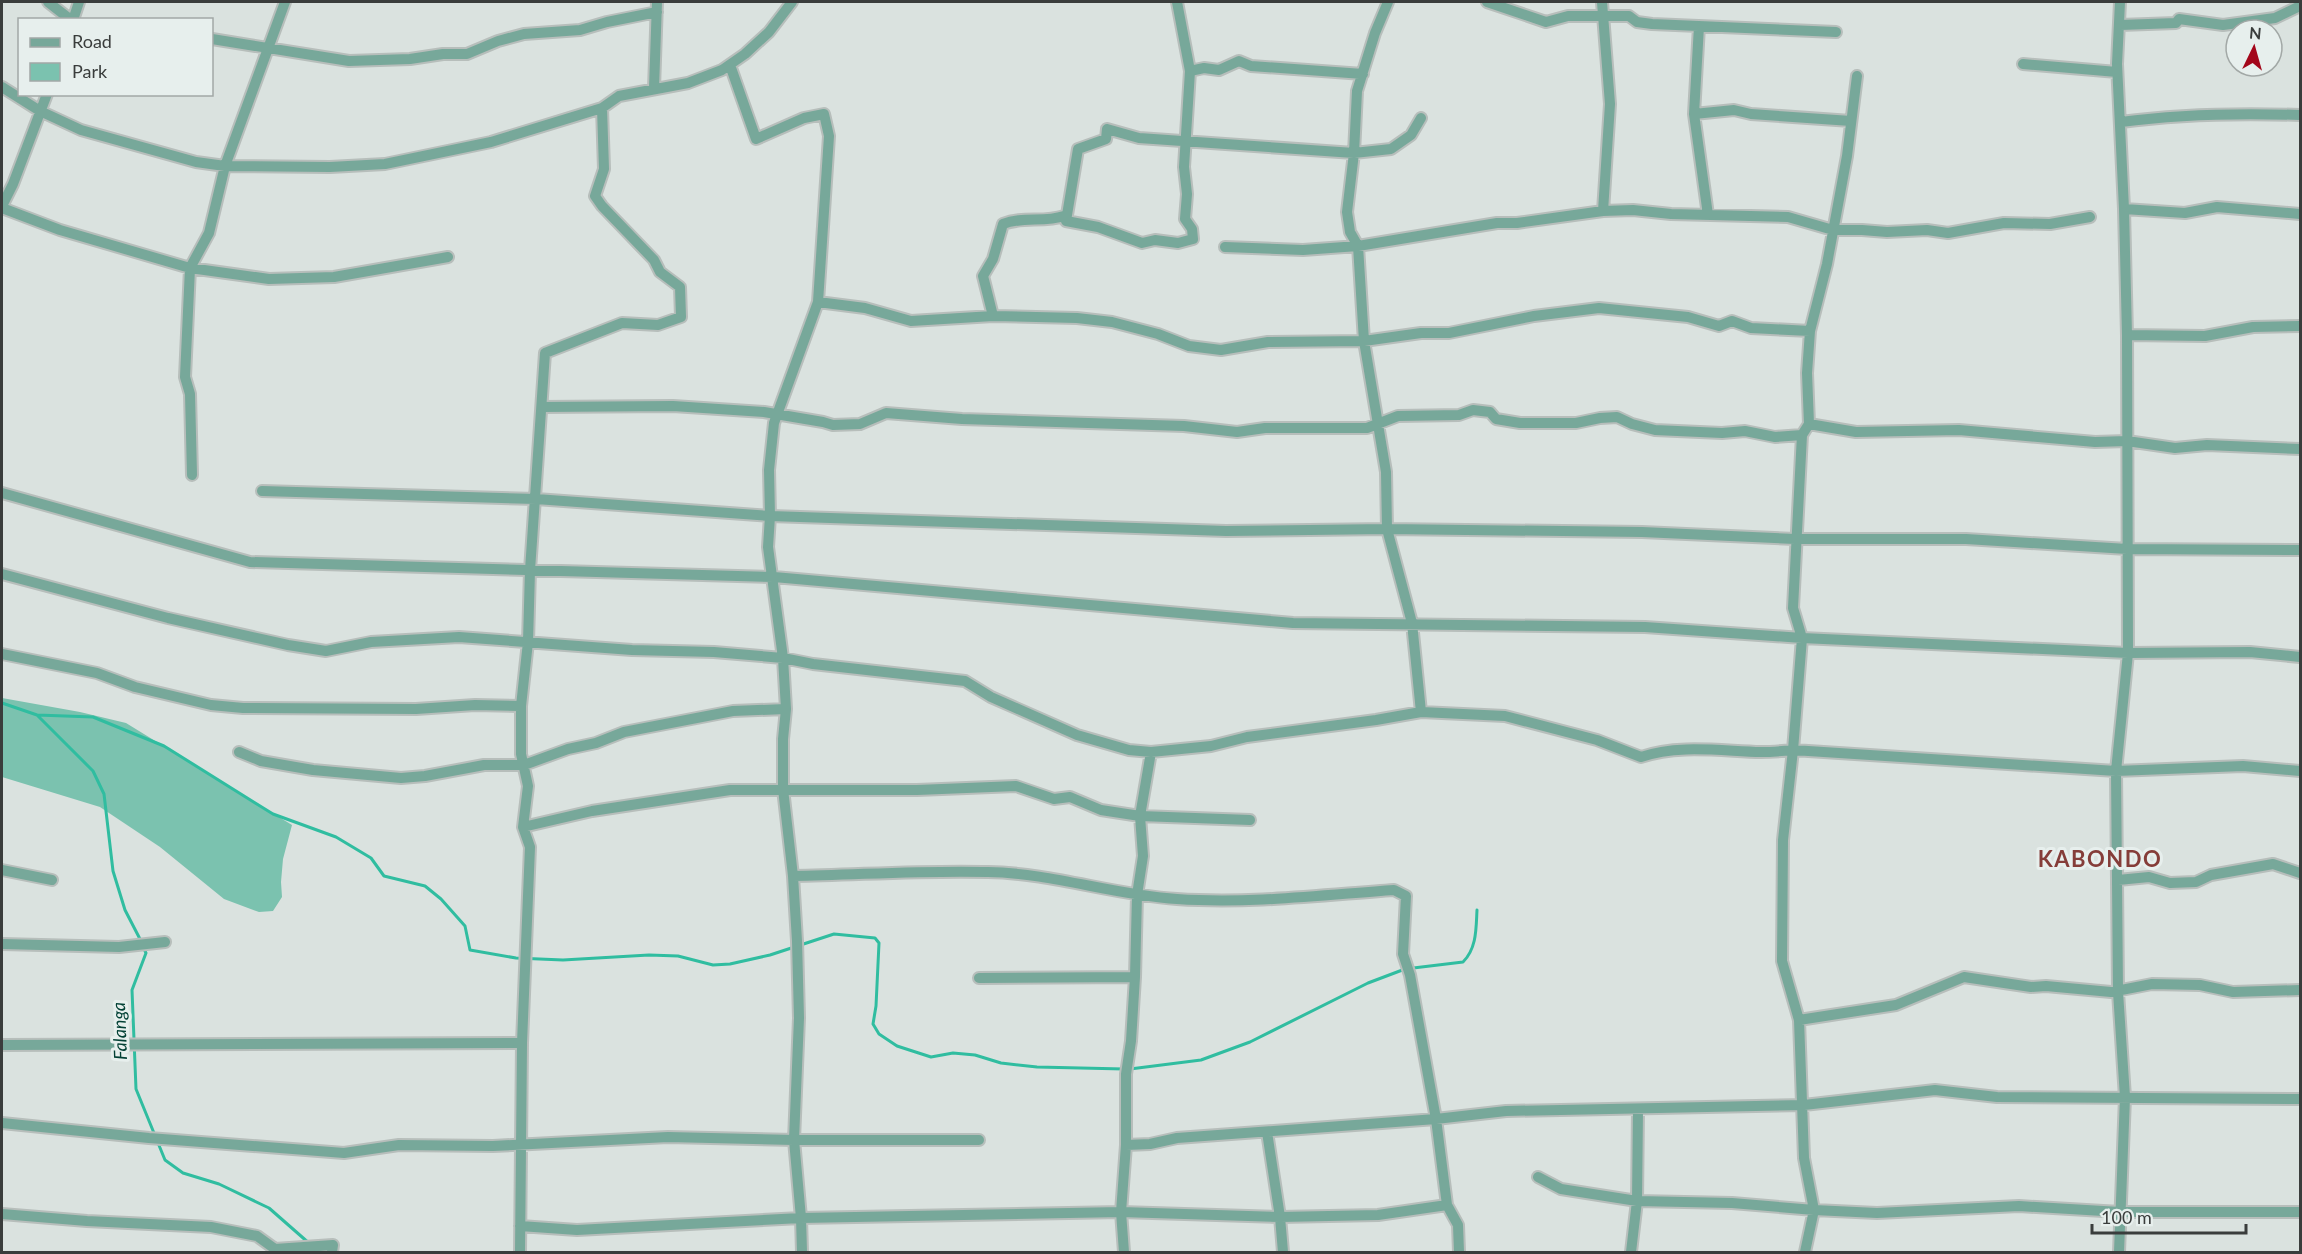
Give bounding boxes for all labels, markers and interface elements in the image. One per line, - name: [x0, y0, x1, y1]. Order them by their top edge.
- legend: [18, 18, 213, 96]
- north arrow: [2224, 18, 2284, 78]
- text: N: [2248, 23, 2262, 43]
- text: Road: [72, 30, 112, 52]
- text: Park: [72, 60, 108, 82]
- district label: KABONDO: [2038, 845, 2162, 872]
- water label: Falanga: [107, 1002, 131, 1060]
- scale bar: [2092, 1197, 2246, 1235]
- text: 100 m: [2101, 1206, 2152, 1228]

